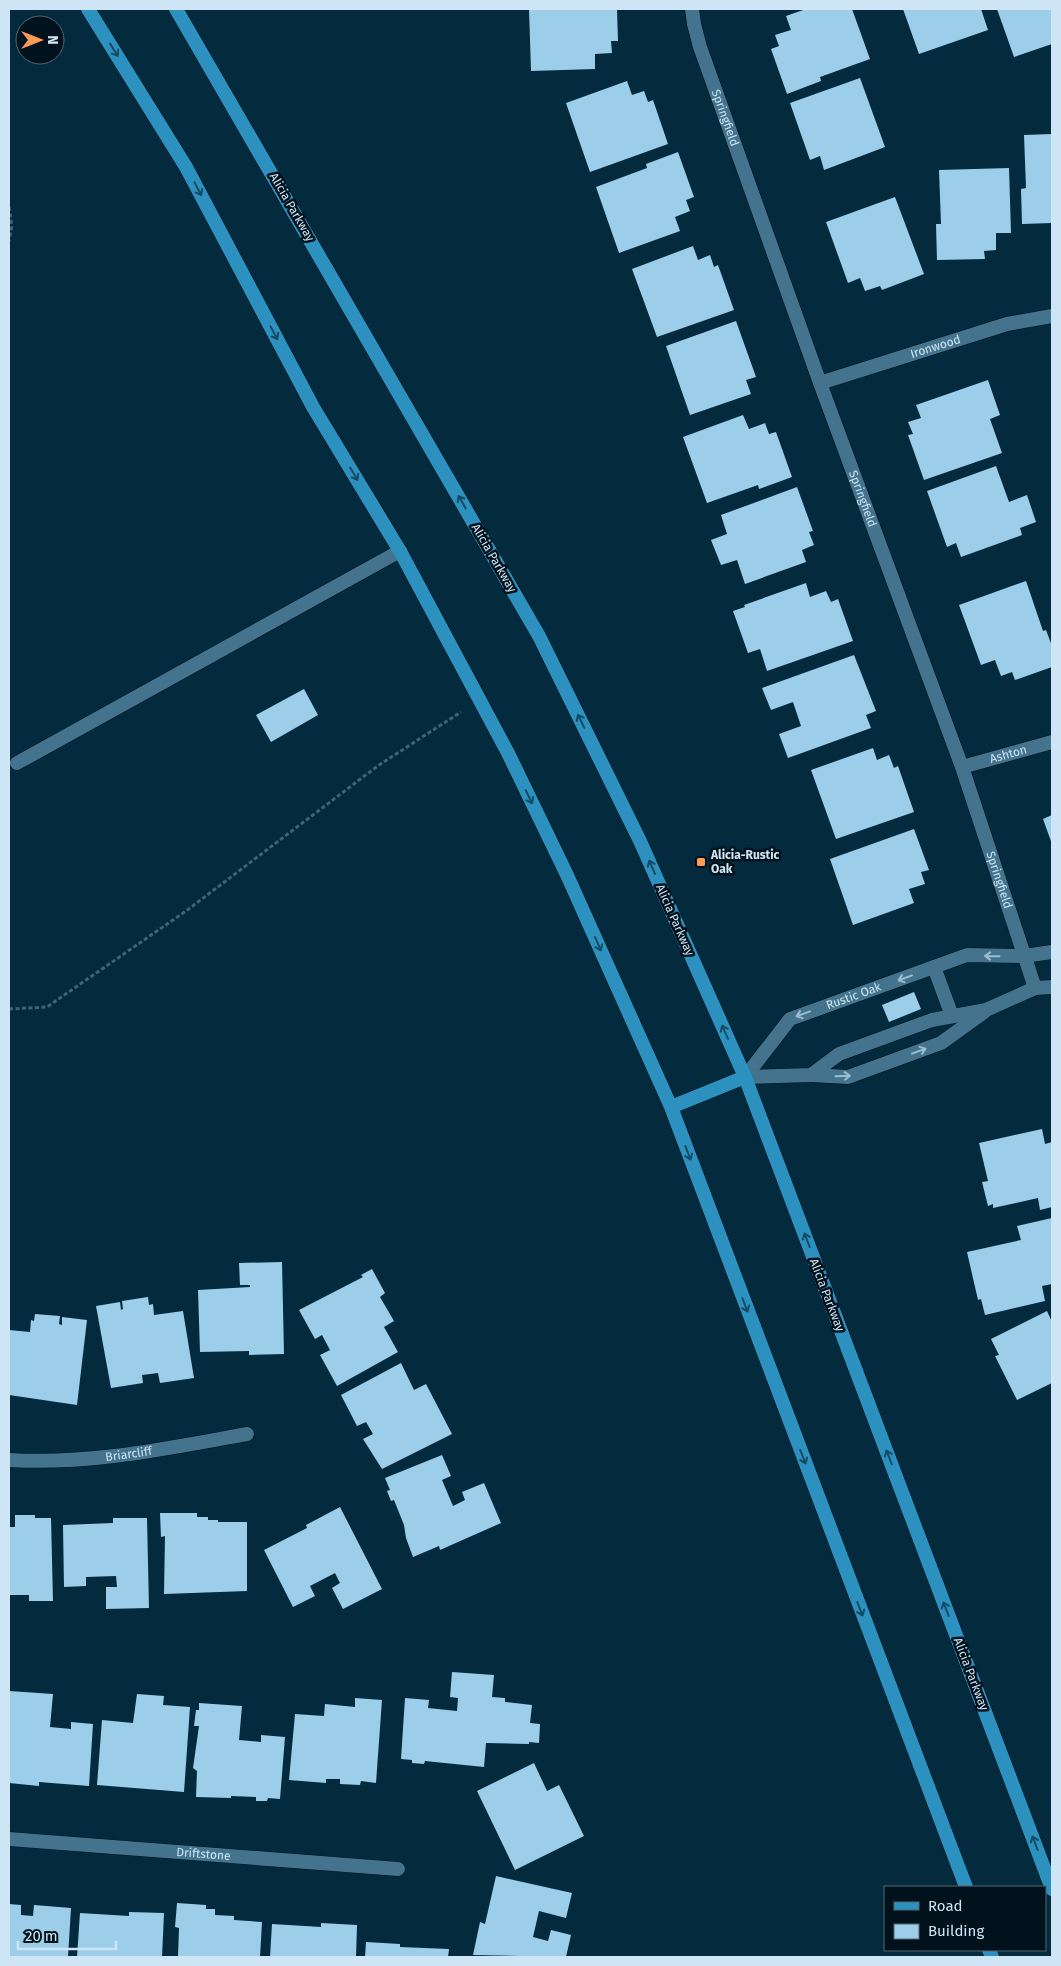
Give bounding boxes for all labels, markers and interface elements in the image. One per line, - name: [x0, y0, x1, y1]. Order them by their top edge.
- north arrow: [15, 15, 65, 65]
- text: N: [44, 35, 61, 45]
- one-way arrow: [109, 43, 119, 57]
- street label: Springfield: [709, 88, 742, 148]
- street label: Alicia Parkway: [267, 170, 317, 244]
- one-way arrow: [194, 181, 203, 196]
- one-way arrow: [269, 325, 279, 340]
- street label: Ironwood: [909, 332, 962, 361]
- one-way arrow: [349, 467, 359, 481]
- street label: Springfield: [846, 469, 880, 529]
- one-way arrow: [457, 495, 467, 509]
- street label: Alicia Parkway: [469, 521, 519, 595]
- one-way arrow: [576, 714, 585, 729]
- street label: Ashton: [988, 742, 1028, 766]
- one-way arrow: [524, 789, 534, 804]
- place label: Alicia-Rustic Oak: [710, 848, 780, 876]
- street label: Springfield: [983, 850, 1015, 910]
- marker: Alicia-Rustic Oak: [695, 856, 707, 868]
- one-way arrow: [647, 860, 657, 875]
- street label: Alicia Parkway: [653, 882, 697, 958]
- one-way arrow: [593, 936, 603, 951]
- one-way arrow: [985, 951, 1001, 961]
- one-way arrow: [898, 974, 913, 983]
- street label: Rustic Oak: [824, 979, 884, 1012]
- one-way arrow: [796, 1010, 811, 1019]
- one-way arrow: [720, 1025, 729, 1040]
- one-way arrow: [911, 1046, 926, 1055]
- one-way arrow: [834, 1071, 850, 1081]
- one-way arrow: [684, 1145, 693, 1160]
- one-way arrow: [801, 1233, 811, 1248]
- street label: Alicia Parkway: [807, 1257, 847, 1334]
- one-way arrow: [741, 1297, 750, 1312]
- street label: Briarcliff: [105, 1444, 154, 1464]
- one-way arrow: [799, 1449, 808, 1464]
- one-way arrow: [884, 1450, 893, 1465]
- one-way arrow: [856, 1601, 865, 1616]
- one-way arrow: [941, 1602, 951, 1617]
- street label: Alicia Parkway: [951, 1636, 991, 1713]
- one-way arrow: [1030, 1836, 1039, 1851]
- street label: Driftstone: [176, 1845, 231, 1863]
- legend: [884, 1886, 1046, 1951]
- text: Road: [928, 1897, 963, 1915]
- scale bar: [18, 1918, 115, 1950]
- text: Building: [928, 1922, 984, 1940]
- text: 20 m: [25, 1927, 58, 1945]

